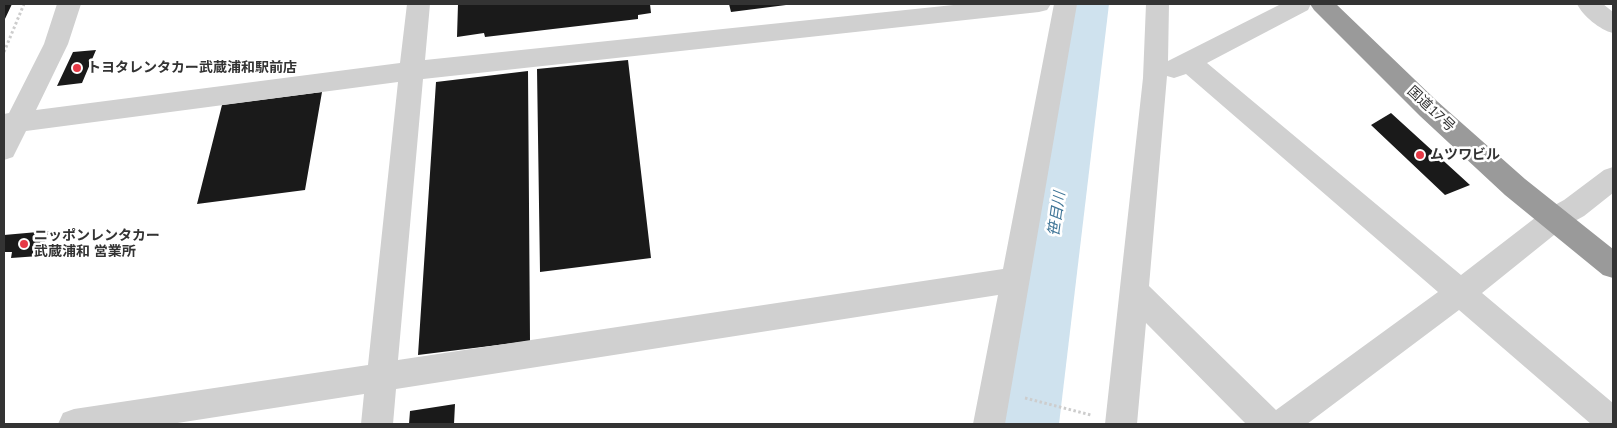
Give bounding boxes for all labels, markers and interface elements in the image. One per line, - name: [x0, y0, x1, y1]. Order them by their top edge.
- place label: トヨタレンタカー武蔵浦和駅前店: [87, 60, 297, 76]
- marker: トヨタレンタカー武蔵浦和駅前店: [71, 62, 83, 74]
- street label: 国道17号: [1404, 83, 1458, 135]
- place label: ムツワビル: [1430, 147, 1500, 163]
- marker: ムツワビル: [1414, 149, 1426, 161]
- water label: 笹目川: [1045, 190, 1069, 238]
- place label: ニッポンレンタカー 武蔵浦和 営業所: [34, 228, 160, 260]
- marker: ニッポンレンタカー 武蔵浦和 営業所: [18, 238, 30, 250]

